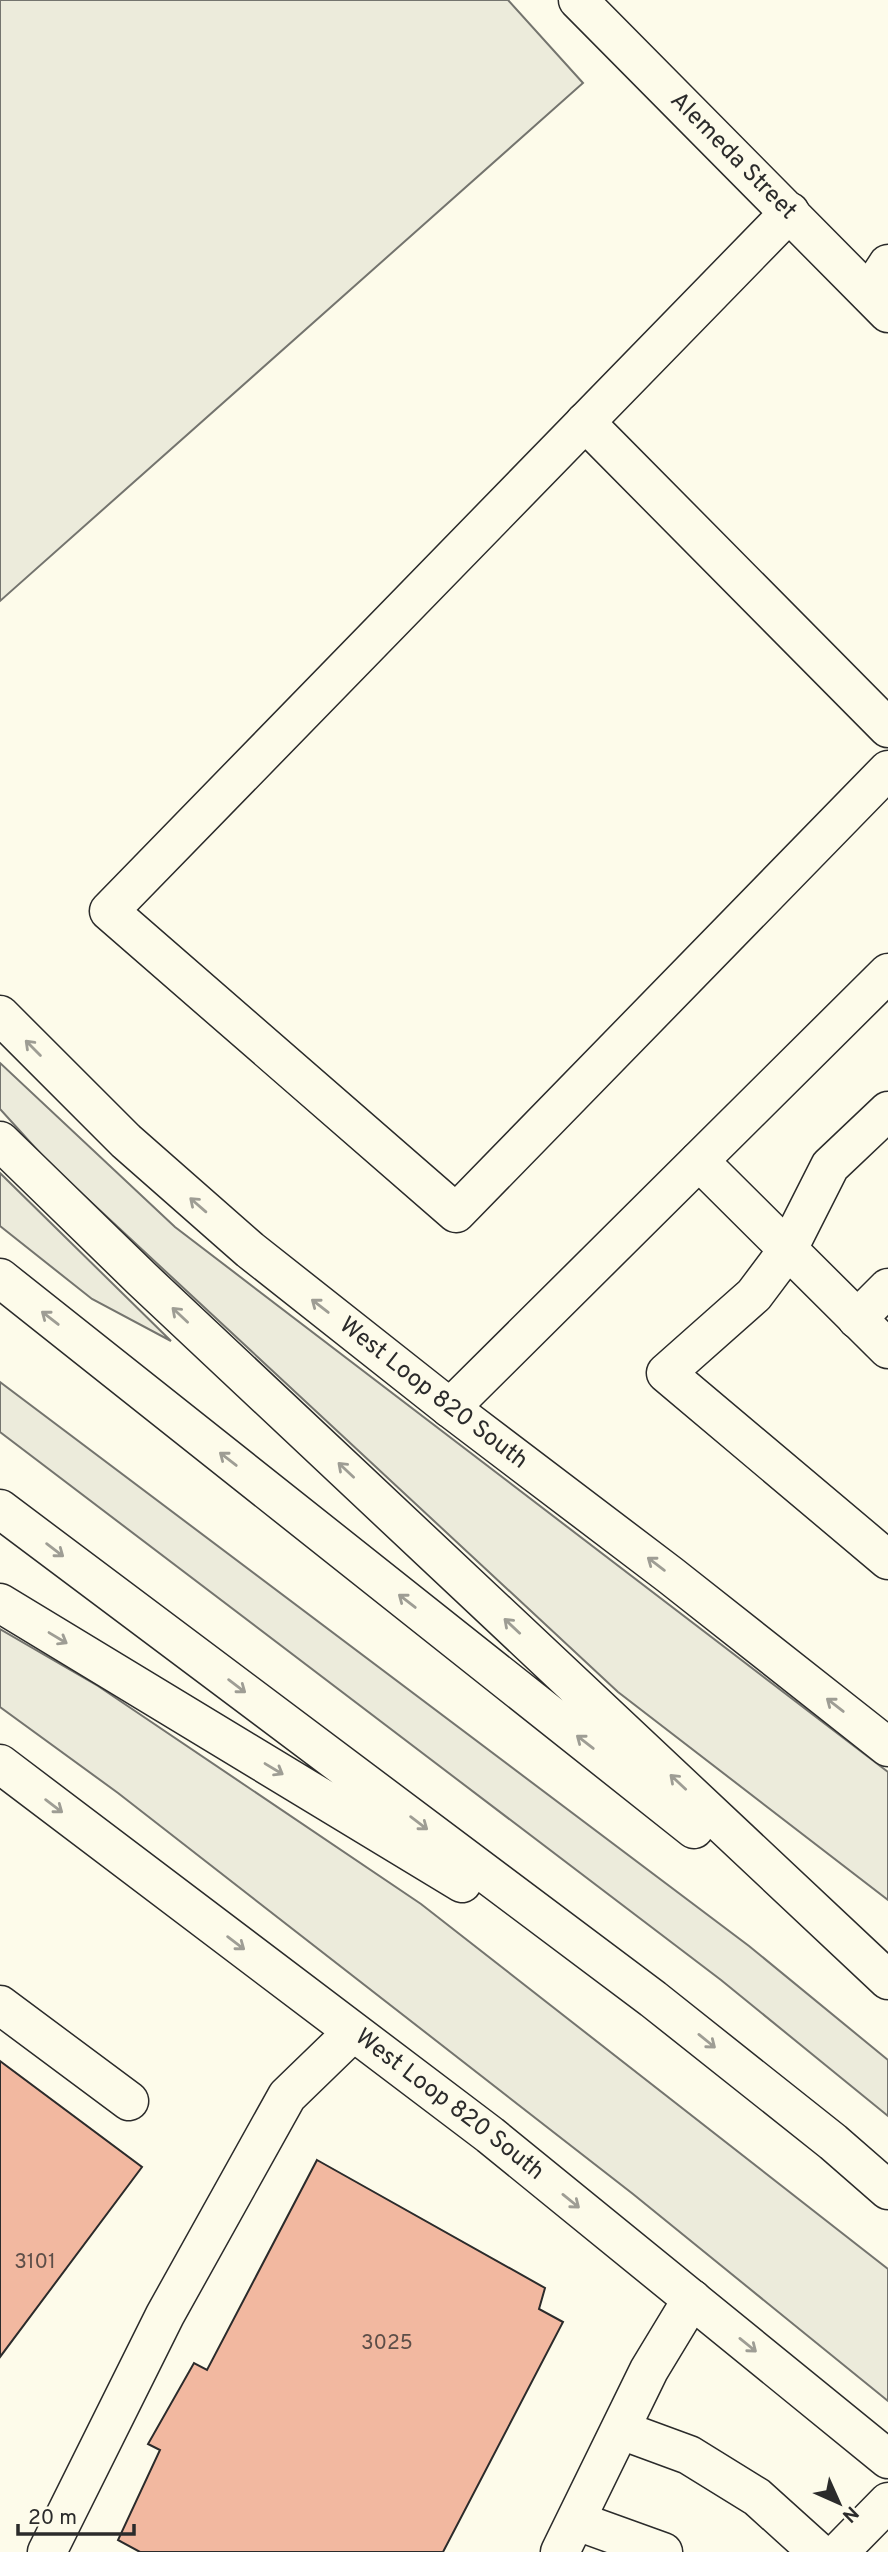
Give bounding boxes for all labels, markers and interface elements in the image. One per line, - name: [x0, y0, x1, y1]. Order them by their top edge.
- street label: Alemeda Street: [663, 86, 802, 226]
- one-way arrow: [25, 1040, 42, 1057]
- one-way arrow: [190, 1197, 208, 1213]
- one-way arrow: [312, 1298, 330, 1313]
- one-way arrow: [171, 1307, 189, 1323]
- one-way arrow: [42, 1310, 60, 1326]
- street label: West Loop 820 South: [333, 1311, 533, 1476]
- one-way arrow: [220, 1452, 238, 1467]
- one-way arrow: [338, 1462, 355, 1479]
- one-way arrow: [45, 1542, 64, 1557]
- one-way arrow: [647, 1557, 666, 1571]
- one-way arrow: [398, 1593, 416, 1608]
- one-way arrow: [504, 1618, 521, 1635]
- one-way arrow: [48, 1631, 68, 1645]
- one-way arrow: [227, 1679, 245, 1694]
- one-way arrow: [826, 1697, 844, 1713]
- one-way arrow: [576, 1735, 595, 1750]
- one-way arrow: [263, 1762, 283, 1776]
- one-way arrow: [670, 1774, 687, 1791]
- one-way arrow: [44, 1799, 63, 1813]
- one-way arrow: [409, 1815, 428, 1830]
- one-way arrow: [226, 1936, 245, 1950]
- street label: West Loop 820 South: [349, 2023, 550, 2188]
- one-way arrow: [697, 2034, 715, 2049]
- one-way arrow: [562, 2194, 580, 2209]
- house number: 3101: [14, 2249, 56, 2276]
- house number: 3025: [361, 2330, 413, 2357]
- one-way arrow: [738, 2337, 756, 2353]
- north arrow: [804, 2468, 874, 2538]
- scale bar: [18, 2492, 133, 2536]
- text: N: [836, 2500, 863, 2527]
- text: 20 m: [28, 2505, 77, 2532]

